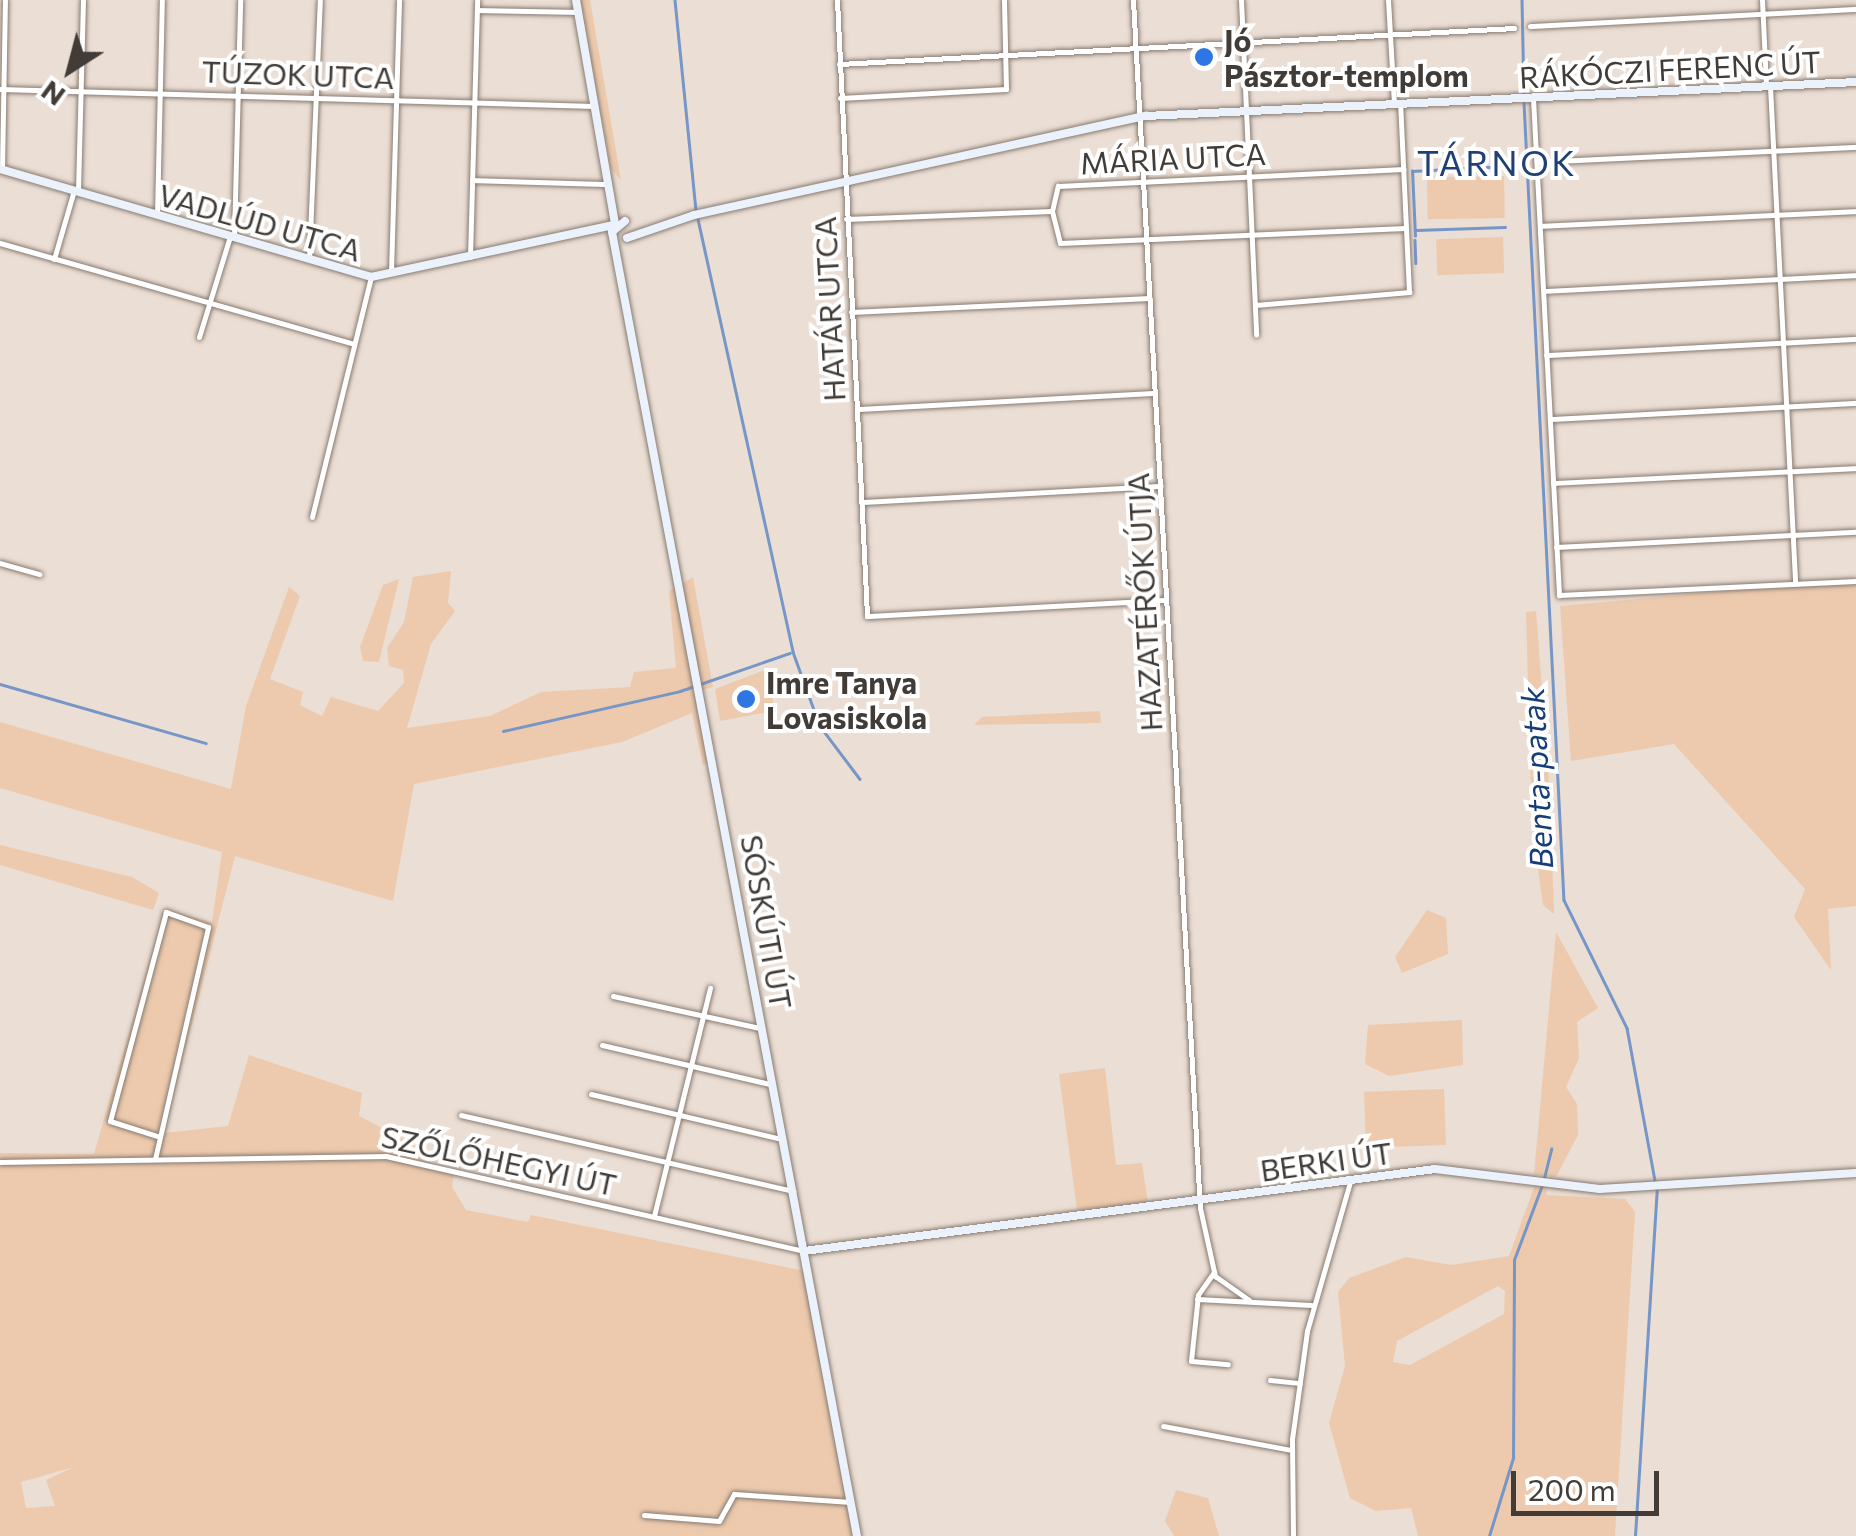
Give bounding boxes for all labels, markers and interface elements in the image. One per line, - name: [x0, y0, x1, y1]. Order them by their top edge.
- north arrow: [20, 20, 120, 120]
- place label: Jó Pásztor-templom: [1224, 22, 1469, 92]
- street label: RÁKÓCZI FERENC ÚT: [1518, 43, 1822, 95]
- marker: Jó Pásztor-templom: [1193, 46, 1215, 68]
- street label: TÚZOK UTCA: [201, 53, 395, 95]
- text: N: [34, 74, 71, 114]
- street label: MÁRIA UTCA: [1079, 135, 1267, 181]
- district label: TÁRNOK: [1417, 141, 1577, 183]
- street label: VADLÚD UTCA: [154, 176, 366, 268]
- street label: HATÁR UTCA: [806, 216, 852, 402]
- street label: HAZATÉRŐK ÚTJA: [1119, 472, 1169, 732]
- place label: Imre Tanya Lovasiskola: [766, 664, 927, 734]
- water label: Benta-patak: [1512, 686, 1560, 870]
- marker: Imre Tanya Lovasiskola: [735, 688, 757, 710]
- street label: SÓSKÚTI ÚT: [734, 832, 800, 1012]
- street label: SZŐLŐHEGYI ÚT: [378, 1118, 620, 1202]
- street label: BERKI ÚT: [1258, 1134, 1394, 1188]
- scale bar: [1516, 1451, 1664, 1513]
- text: 200 m: [1528, 1470, 1616, 1507]

